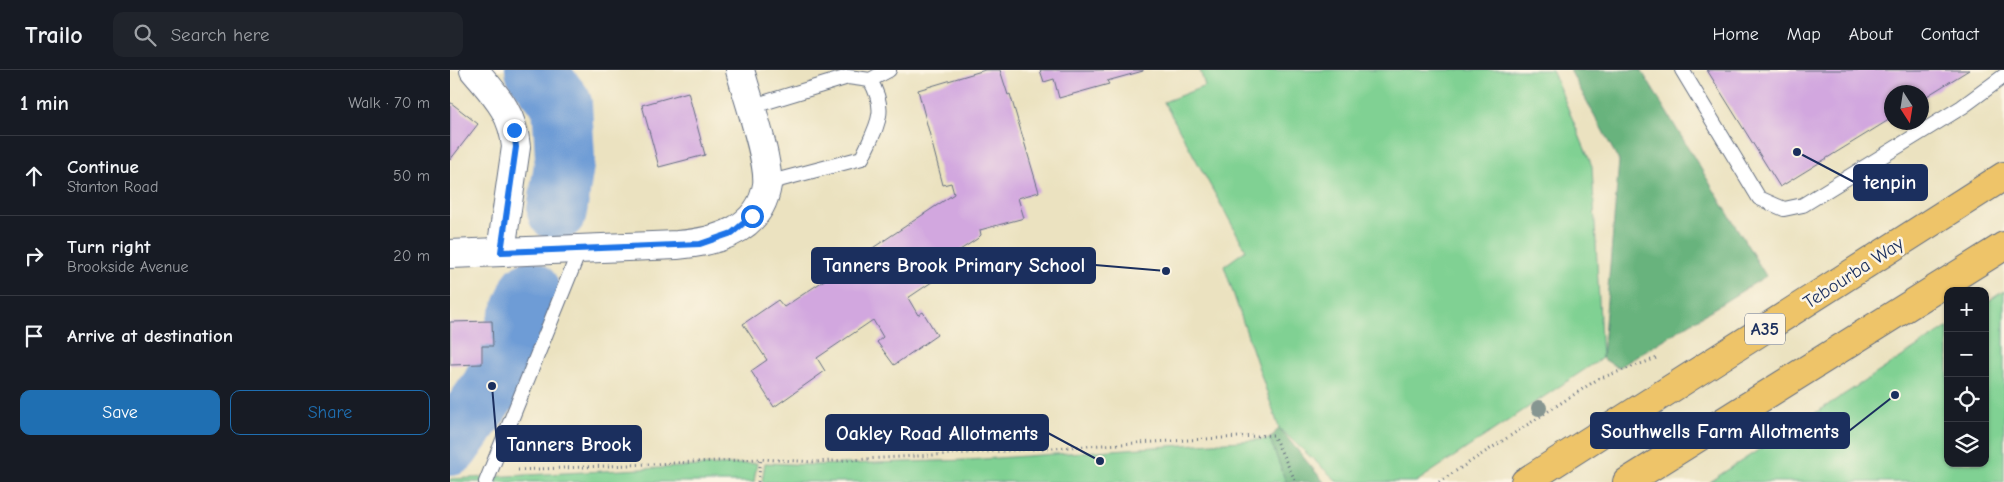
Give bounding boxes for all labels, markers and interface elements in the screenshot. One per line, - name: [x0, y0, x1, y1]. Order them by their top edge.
- search box: [113, 12, 463, 57]
- text: Trailo: [25, 21, 83, 49]
- icon: search: [131, 21, 159, 49]
- text: Search here: [171, 24, 270, 46]
- text: Home: [1712, 24, 1759, 45]
- text: Map: [1787, 24, 1821, 45]
- text: About: [1849, 24, 1893, 45]
- text: Contact: [1921, 24, 1979, 45]
- north arrow: [1884, 85, 1929, 130]
- text: 1 min: [20, 91, 69, 115]
- text: Walk · 70 m: [348, 94, 430, 112]
- route end: [503, 119, 526, 142]
- text: Continue: [67, 156, 139, 178]
- icon: ahead: [20, 162, 48, 190]
- callout: tenpin: [1854, 165, 1927, 200]
- text: 50 m: [393, 167, 430, 185]
- text: tenpin: [1863, 171, 1916, 194]
- text: Stanton Road: [67, 178, 158, 196]
- route start: [741, 205, 764, 228]
- street label: Tebourba Way: [1799, 232, 1908, 313]
- text: Turn right: [67, 236, 151, 258]
- icon: right: [20, 242, 48, 270]
- text: 20 m: [393, 247, 430, 265]
- callout: Tanners Brook Primary School: [812, 248, 1095, 283]
- text: Tanners Brook Primary School: [823, 254, 1085, 277]
- text: Brookside Avenue: [67, 258, 189, 276]
- map controls: [1944, 287, 1989, 467]
- button: +: [1944, 287, 1989, 332]
- road number: A35: [1745, 313, 1785, 344]
- icon: arrive: [20, 322, 48, 350]
- text: Arrive at destination: [67, 325, 233, 347]
- button: −: [1944, 332, 1989, 377]
- button: locate: [1944, 377, 1989, 422]
- button: Save: [20, 390, 220, 435]
- button: Share: [230, 390, 430, 435]
- callout: Southwells Farm Allotments: [1591, 413, 1849, 448]
- callout: Oakley Road Allotments: [826, 415, 1048, 450]
- text: Southwells Farm Allotments: [1601, 420, 1839, 443]
- text: Oakley Road Allotments: [836, 422, 1038, 445]
- button: layers: [1944, 422, 1989, 467]
- callout: Tanners Brook: [497, 426, 641, 461]
- text: Tanners Brook: [507, 433, 632, 456]

